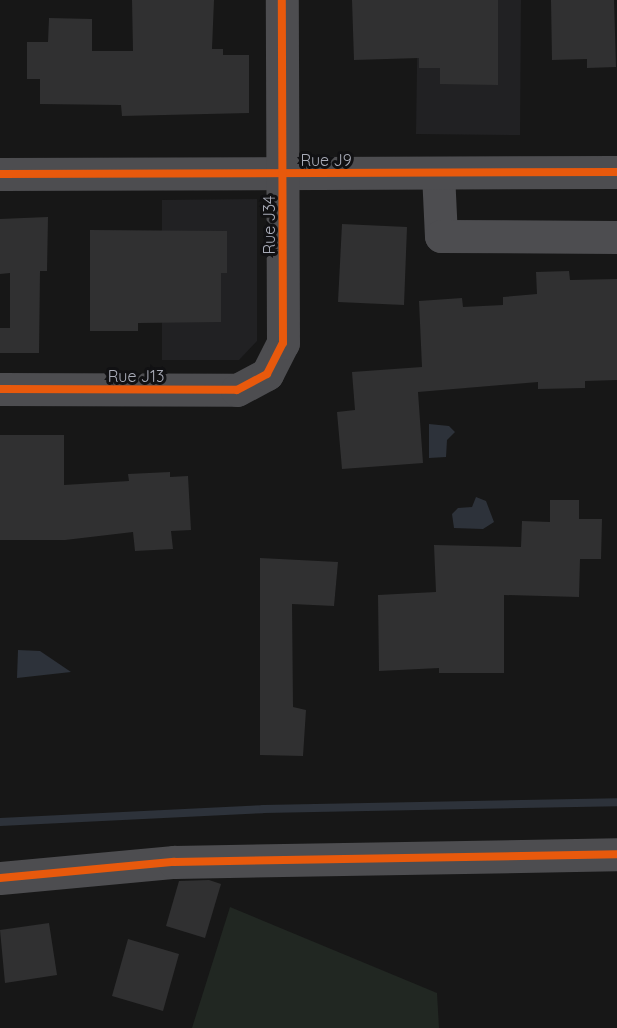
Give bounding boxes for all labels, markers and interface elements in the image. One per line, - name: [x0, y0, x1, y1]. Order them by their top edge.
- street label: Rue J9: [300, 150, 352, 170]
- street label: Rue J34: [259, 195, 279, 255]
- street label: Rue J13: [108, 366, 164, 386]

